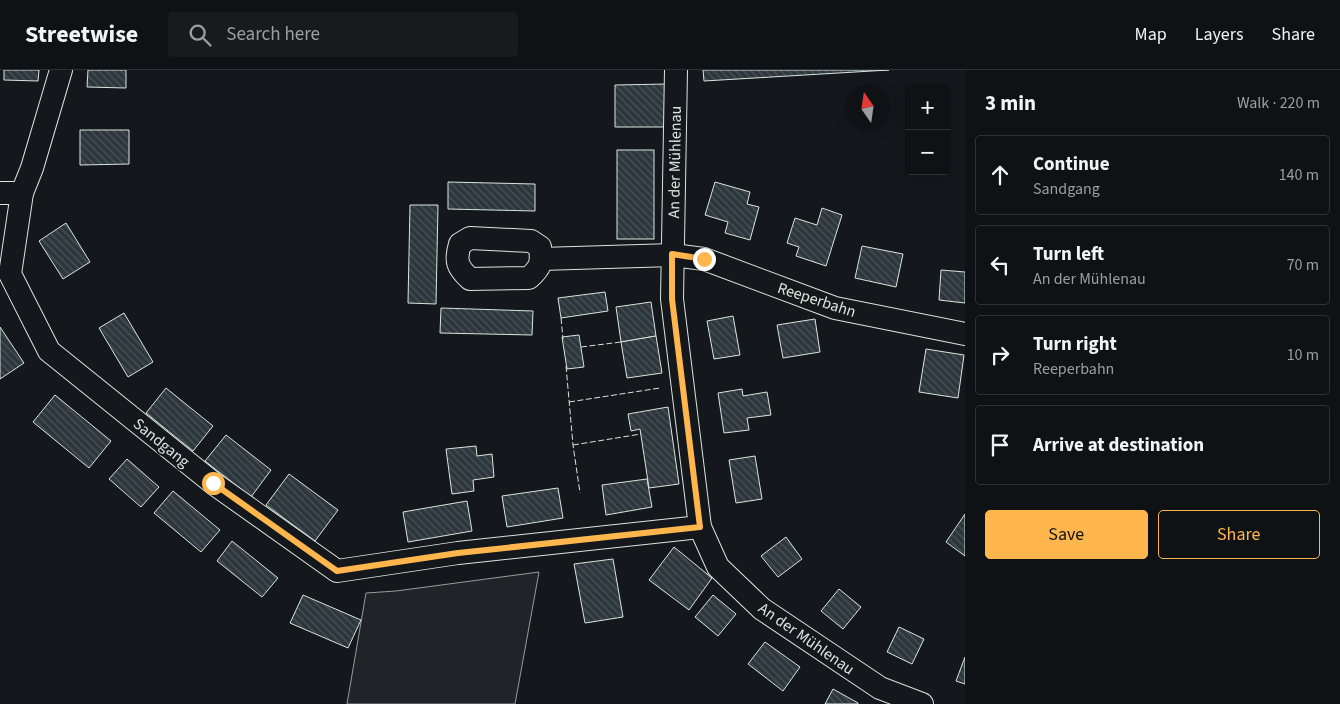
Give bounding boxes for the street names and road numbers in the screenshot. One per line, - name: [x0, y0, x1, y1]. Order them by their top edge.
- street label: An der Mühlenau: [663, 105, 687, 219]
- street label: Reeperbahn: [775, 277, 859, 323]
- street label: Sandgang: [128, 413, 194, 472]
- street label: An der Mühlenau: [754, 597, 859, 680]

